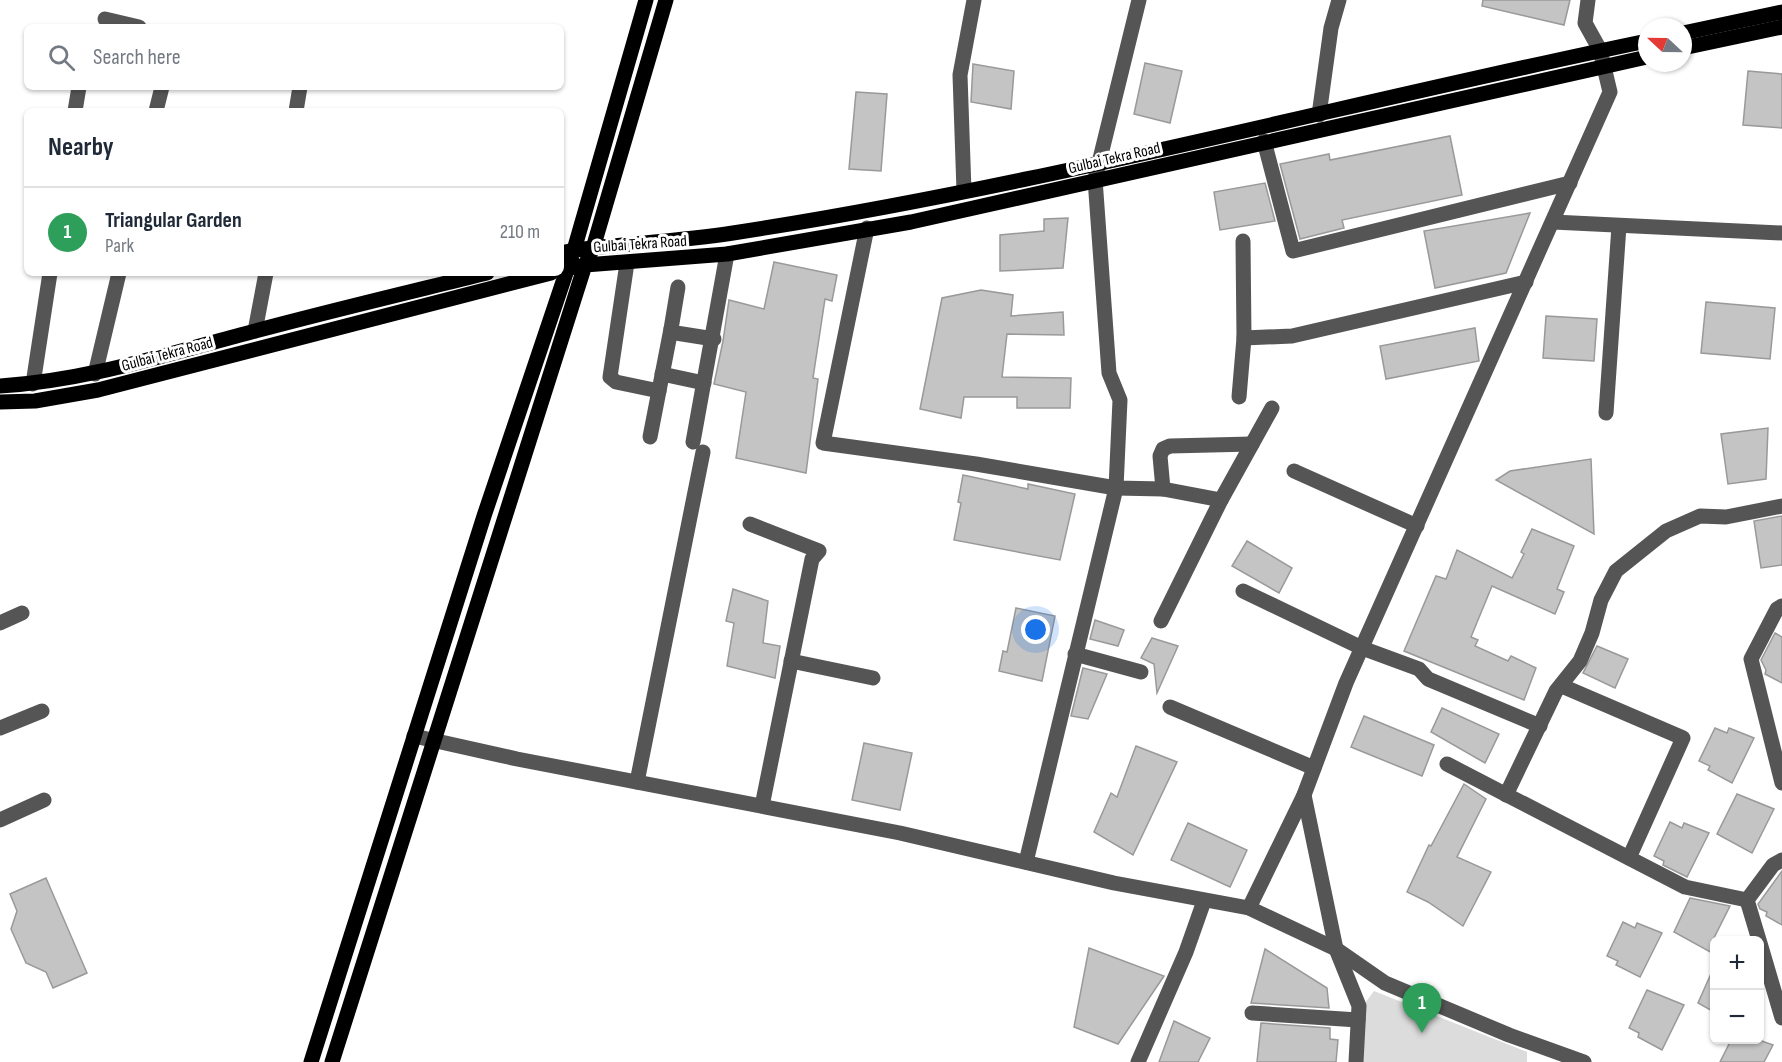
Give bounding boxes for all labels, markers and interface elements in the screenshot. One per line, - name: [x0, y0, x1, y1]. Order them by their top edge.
- north arrow: [1638, 18, 1692, 72]
- search box: [24, 24, 564, 90]
- icon: search: [45, 41, 78, 74]
- text: Search here: [93, 44, 180, 71]
- text: Nearby: [48, 132, 114, 163]
- street label: Gulbai Tekra Road: [1067, 139, 1162, 178]
- text: Triangular Garden: [105, 207, 242, 234]
- text: 1: [64, 220, 71, 244]
- text: 210 m: [500, 220, 540, 244]
- street label: Gulbai Tekra Road: [593, 232, 687, 257]
- text: Park: [105, 234, 134, 258]
- street label: Gulbai Tekra Road: [120, 333, 215, 376]
- your location: [1021, 615, 1050, 644]
- map controls: [1710, 936, 1764, 1044]
- button: +: [1710, 936, 1764, 990]
- pin: 1: [1402, 984, 1442, 1033]
- button: −: [1710, 990, 1764, 1044]

